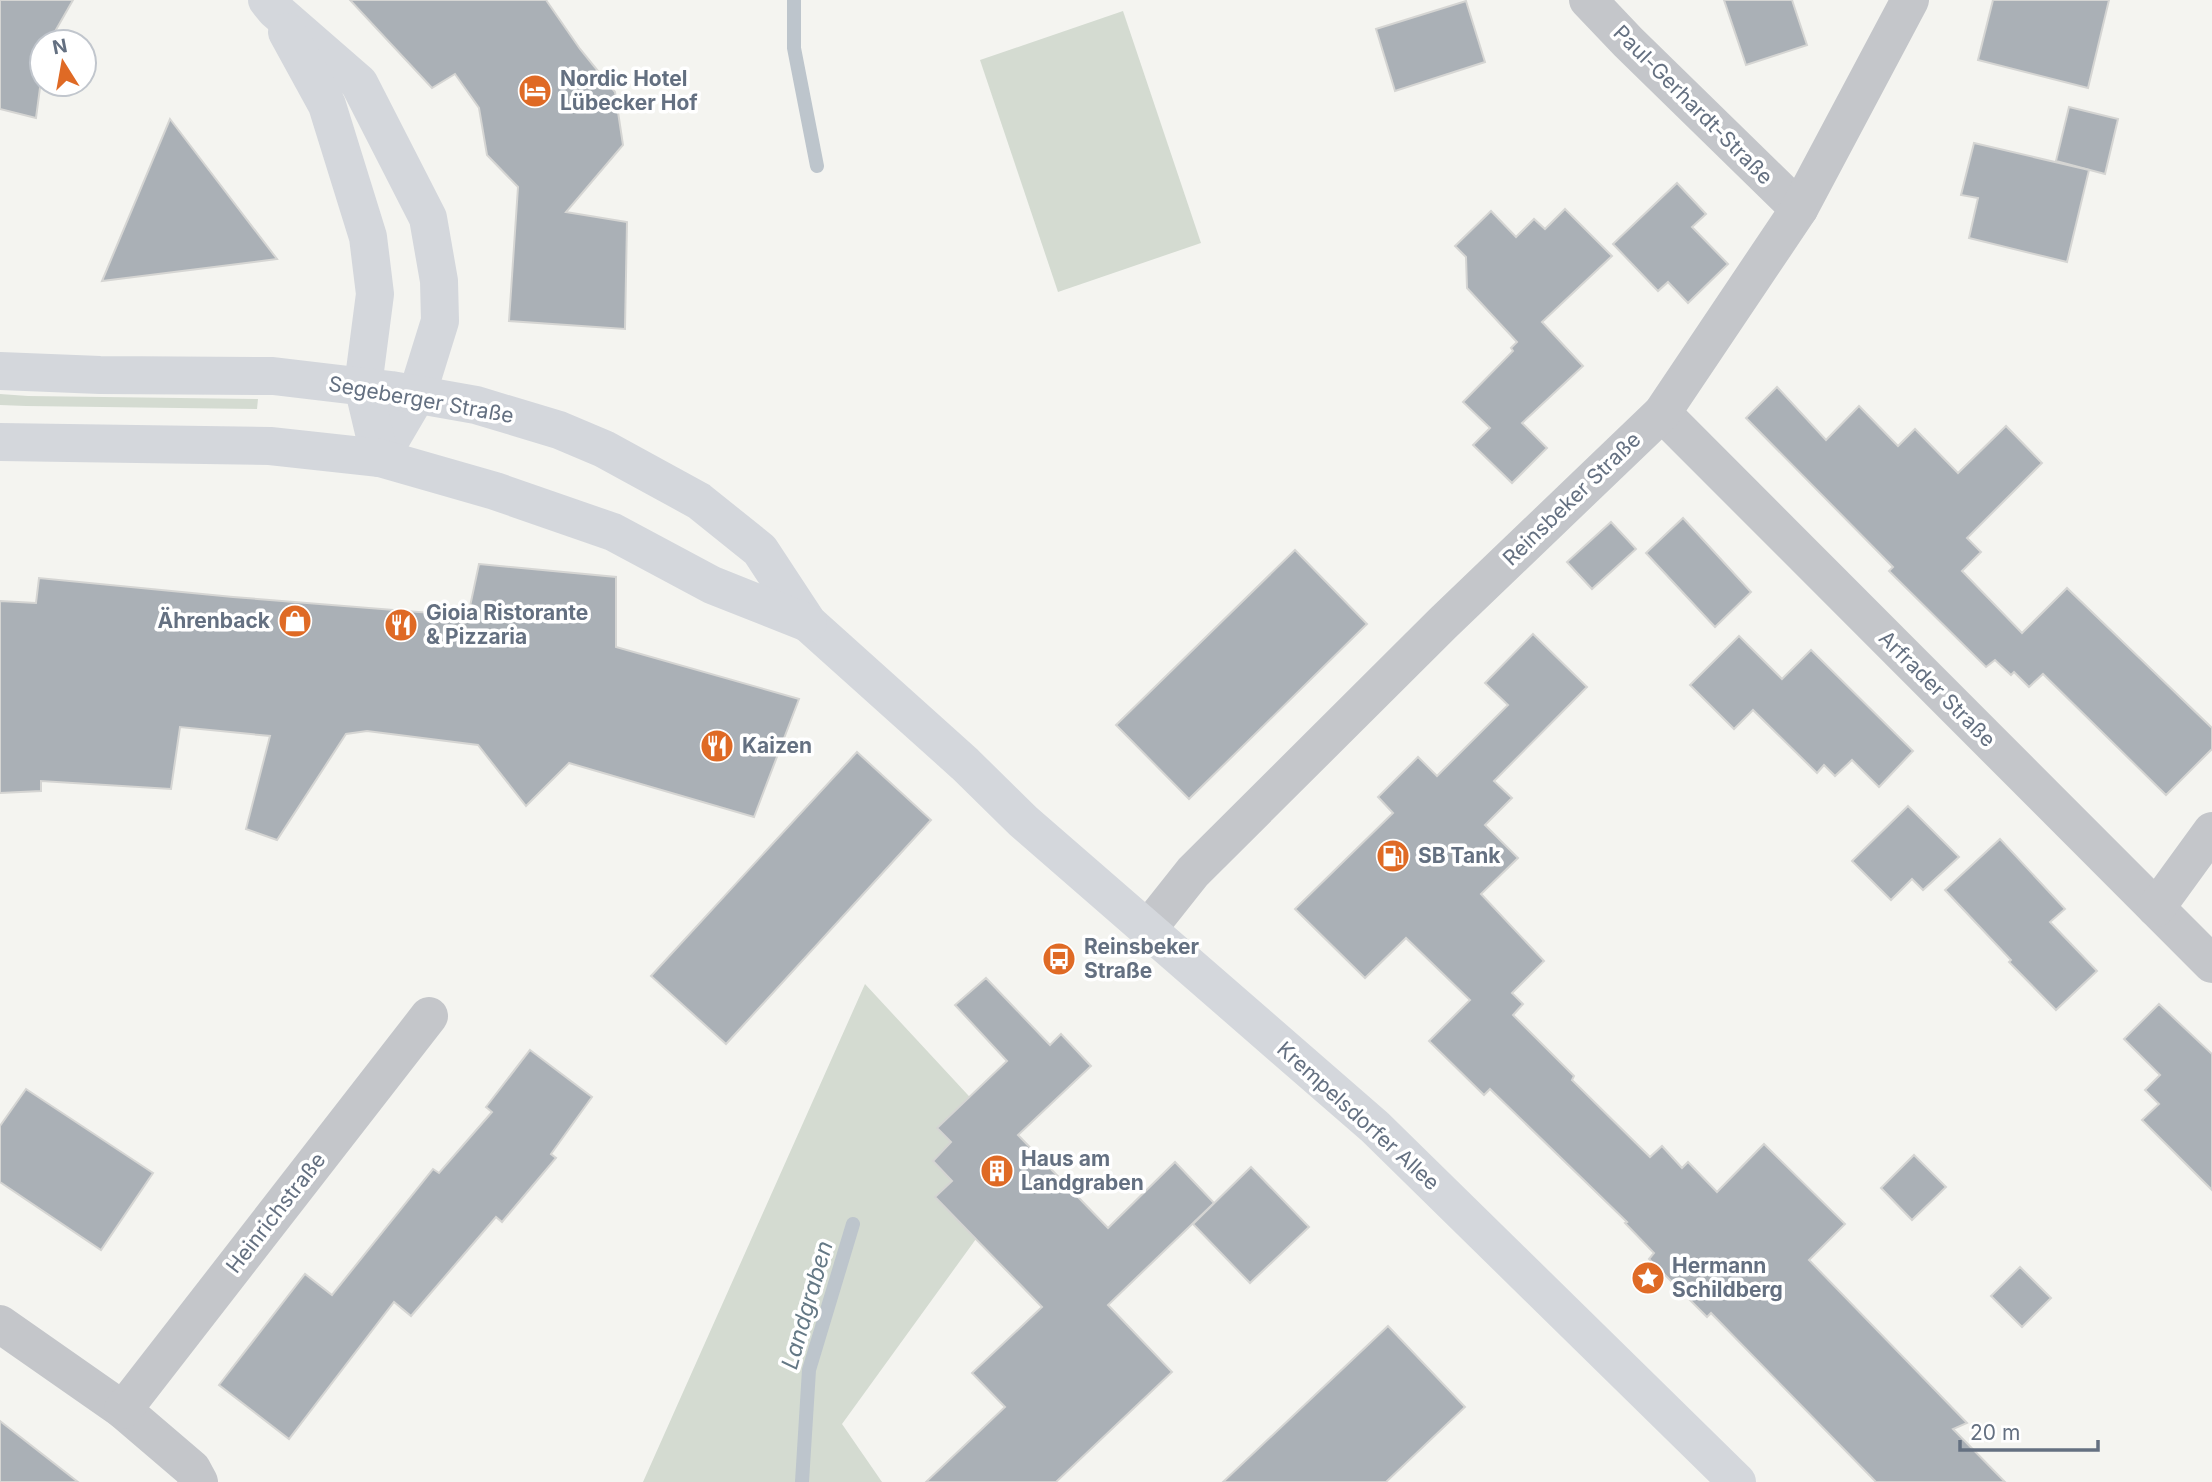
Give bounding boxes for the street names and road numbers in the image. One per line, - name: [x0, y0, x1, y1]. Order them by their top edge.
- street label: Paul-Gerhardt-Straße: [1609, 20, 1778, 189]
- street label: Segeberger Straße: [327, 371, 516, 428]
- street label: Reinsbeker Straße: [1498, 427, 1646, 571]
- street label: Arfrader Straße: [1874, 625, 2001, 752]
- street label: Krempelsdorfer Allee: [1272, 1036, 1445, 1195]
- street label: Heinrichstraße: [221, 1148, 330, 1278]

